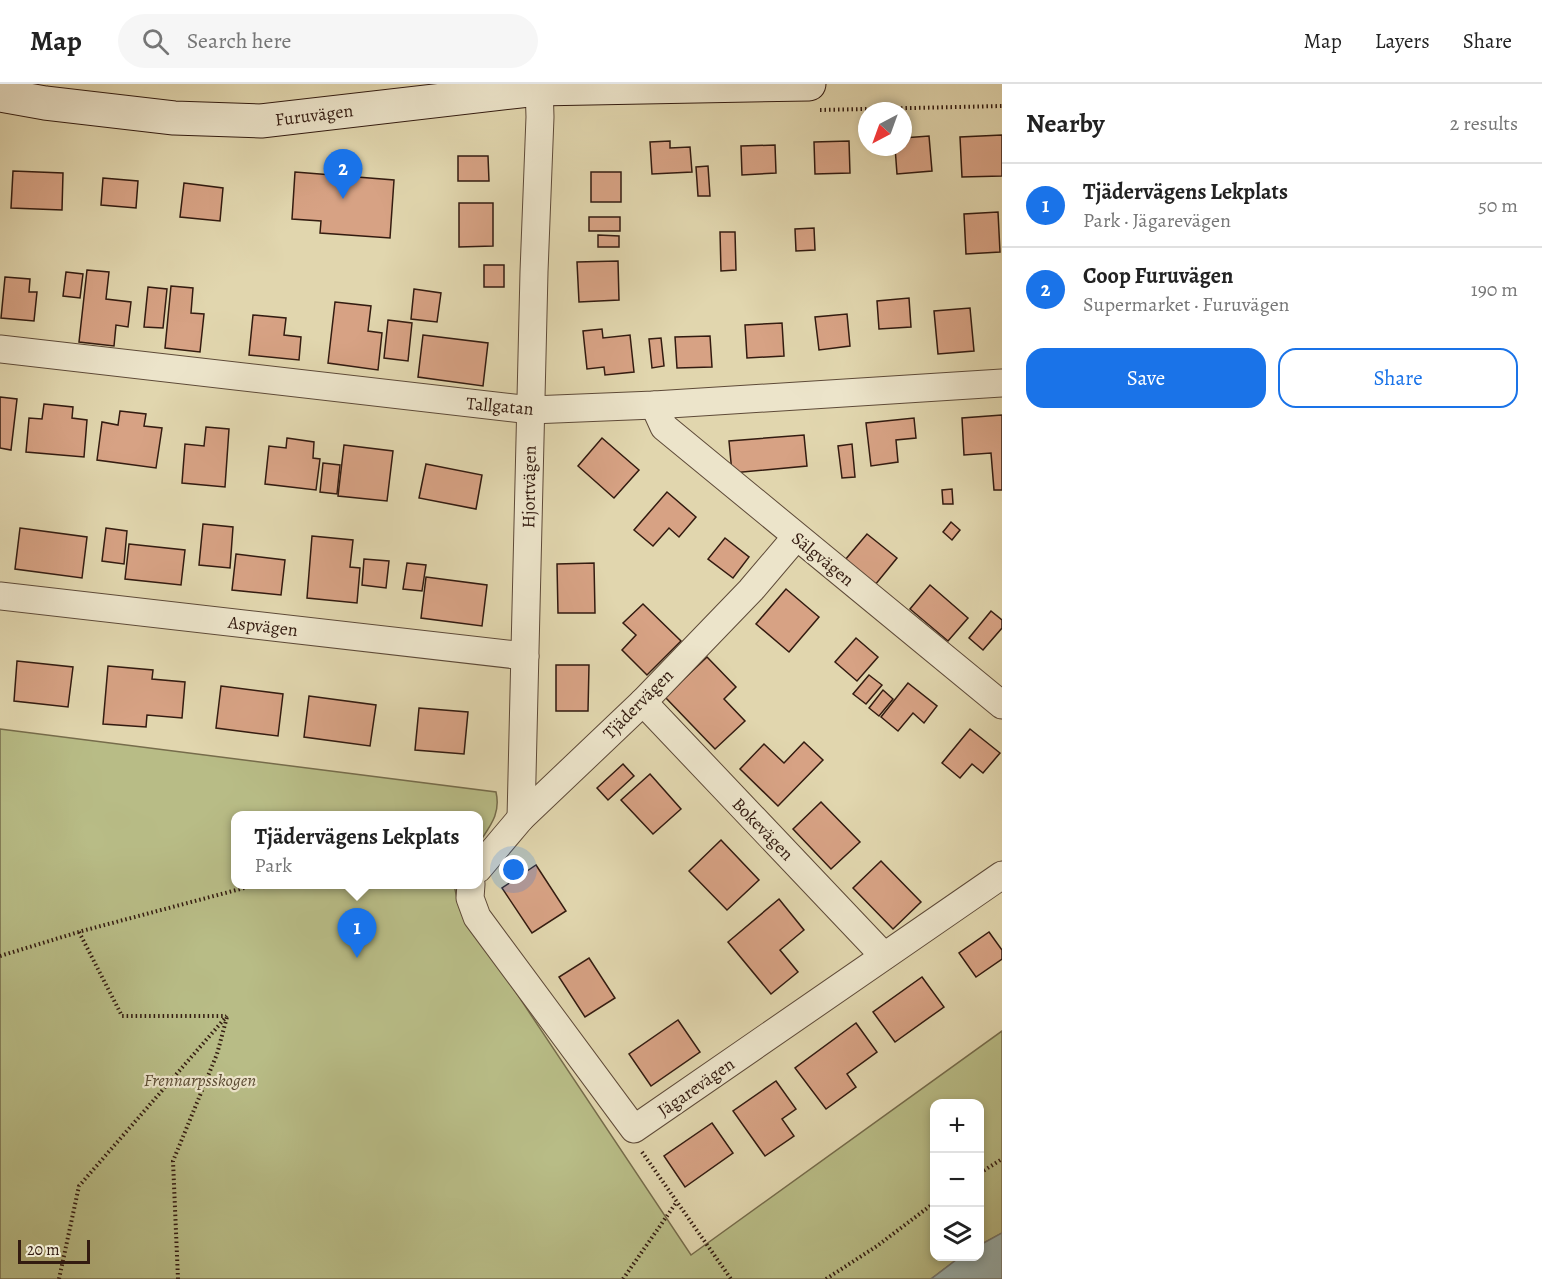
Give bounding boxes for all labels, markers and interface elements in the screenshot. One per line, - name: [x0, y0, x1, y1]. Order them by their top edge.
- search box: [118, 14, 538, 68]
- text: Map: [30, 22, 82, 60]
- icon: search: [139, 25, 172, 58]
- text: Search here: [187, 26, 291, 56]
- text: Map: [1303, 27, 1342, 55]
- text: Layers: [1375, 27, 1430, 55]
- text: Share: [1463, 27, 1512, 55]
- street label: Furuvägen: [274, 98, 355, 132]
- north arrow: [858, 102, 912, 156]
- text: Nearby: [1026, 106, 1105, 141]
- text: 2 results: [1450, 110, 1518, 137]
- pin: 2: [324, 150, 362, 199]
- text: Tjädervägens Lekplats: [1083, 177, 1288, 207]
- text: 1: [1042, 192, 1049, 219]
- text: 50 m: [1478, 192, 1518, 219]
- text: Park · Jägarevägen: [1083, 207, 1231, 234]
- text: Coop Furuvägen: [1083, 261, 1233, 291]
- text: 2: [1041, 276, 1050, 303]
- text: 190 m: [1471, 276, 1518, 303]
- text: Supermarket · Furuvägen: [1083, 291, 1290, 318]
- button: Save: [1026, 348, 1266, 408]
- button: Share: [1278, 348, 1518, 408]
- street label: Tallgatan: [465, 391, 535, 421]
- street label: Hjortvägen: [516, 445, 542, 529]
- street label: Sälgvägen: [787, 526, 859, 592]
- street label: Aspvägen: [226, 610, 299, 642]
- street label: Tjädervägen: [597, 663, 679, 745]
- street label: Bokevägen: [727, 792, 799, 866]
- popup: [231, 811, 483, 889]
- text: Tjädervägens Lekplats: [255, 822, 459, 852]
- text: Park: [255, 852, 292, 879]
- your location: [499, 855, 528, 884]
- pin: 1: [338, 908, 376, 958]
- street label: Jägarevägen: [653, 1052, 739, 1122]
- park label: Frennarpsskogen: [144, 1068, 256, 1092]
- map controls: [930, 1099, 984, 1261]
- button: +: [930, 1099, 984, 1153]
- button: −: [930, 1153, 984, 1207]
- button: layers: [930, 1207, 984, 1261]
- scale bar: [18, 1237, 90, 1264]
- text: 20 m: [27, 1239, 60, 1261]

